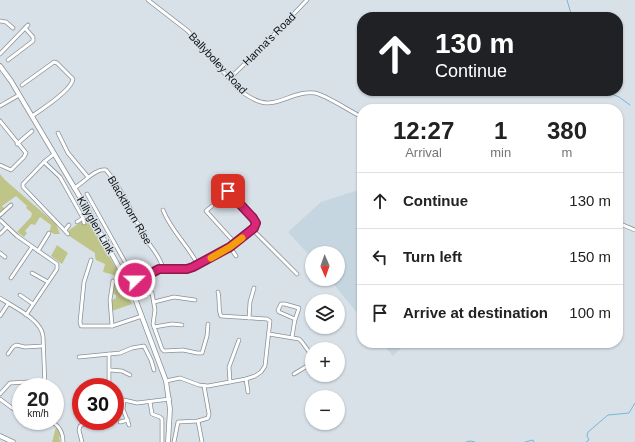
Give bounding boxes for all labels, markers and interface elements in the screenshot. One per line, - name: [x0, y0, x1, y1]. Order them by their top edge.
- street label: Hanna's Road: [240, 10, 298, 68]
- icon: ahead: [369, 28, 421, 80]
- text: 130 m: [435, 28, 514, 59]
- street label: Ballyboley Road: [187, 30, 249, 96]
- text: Continue: [435, 61, 507, 81]
- text: 12:27: [393, 117, 454, 144]
- text: 1: [494, 117, 507, 144]
- text: 380: [547, 117, 587, 144]
- text: Arrival: [405, 145, 442, 160]
- text: min: [490, 145, 511, 160]
- text: m: [562, 145, 572, 160]
- street label: Blackthorn Rise: [106, 174, 154, 246]
- pin: [211, 174, 245, 208]
- icon: arrive: [217, 180, 239, 202]
- icon: ahead: [369, 190, 391, 212]
- text: Continue: [403, 192, 468, 209]
- text: 130 m: [569, 192, 611, 209]
- street label: Killyglen Link: [75, 194, 117, 256]
- north arrow: [305, 246, 345, 286]
- map controls: [305, 246, 345, 430]
- icon: left: [369, 246, 391, 268]
- text: Turn left: [403, 248, 462, 265]
- text: 150 m: [569, 248, 611, 265]
- position arrow: [114, 259, 156, 301]
- button: layers: [305, 294, 345, 334]
- icon: arrive: [369, 302, 391, 324]
- text: Arrive at destination: [403, 304, 548, 321]
- text: 100 m: [569, 304, 611, 321]
- button: +: [305, 342, 345, 382]
- speed limit sign: 30: [72, 378, 124, 430]
- text: 20: [27, 388, 49, 410]
- button: −: [305, 390, 345, 430]
- text: km/h: [27, 408, 49, 419]

